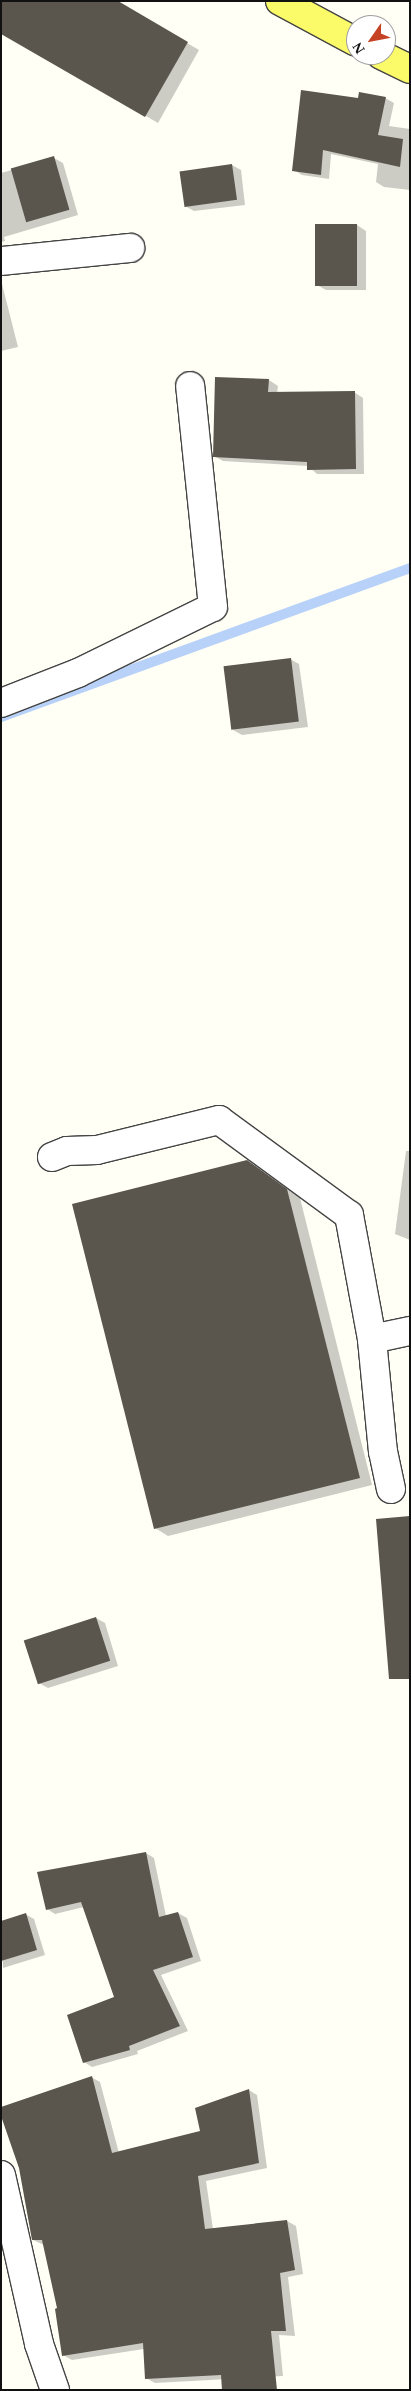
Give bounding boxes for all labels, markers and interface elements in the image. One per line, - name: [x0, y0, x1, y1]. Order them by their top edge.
- north arrow: [346, 15, 396, 65]
- text: N: [350, 40, 368, 56]

